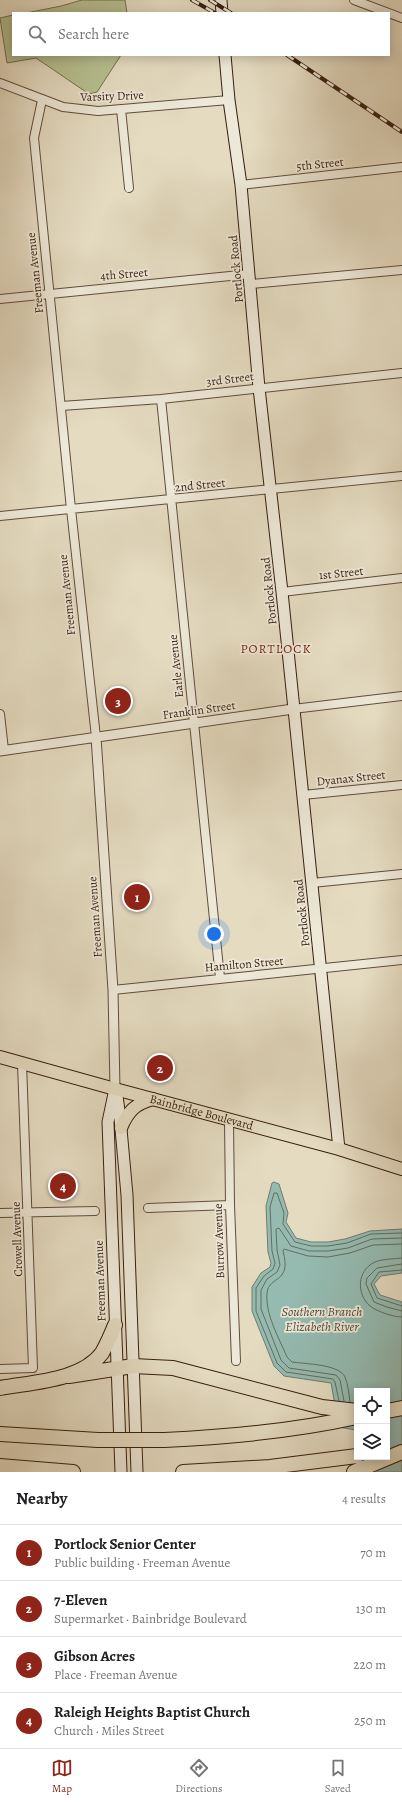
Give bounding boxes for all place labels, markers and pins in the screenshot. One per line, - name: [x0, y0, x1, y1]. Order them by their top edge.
- pin: 3: [105, 686, 131, 716]
- pin: 1: [124, 882, 150, 912]
- pin: 2: [147, 1053, 173, 1083]
- pin: 4: [50, 1171, 76, 1201]

